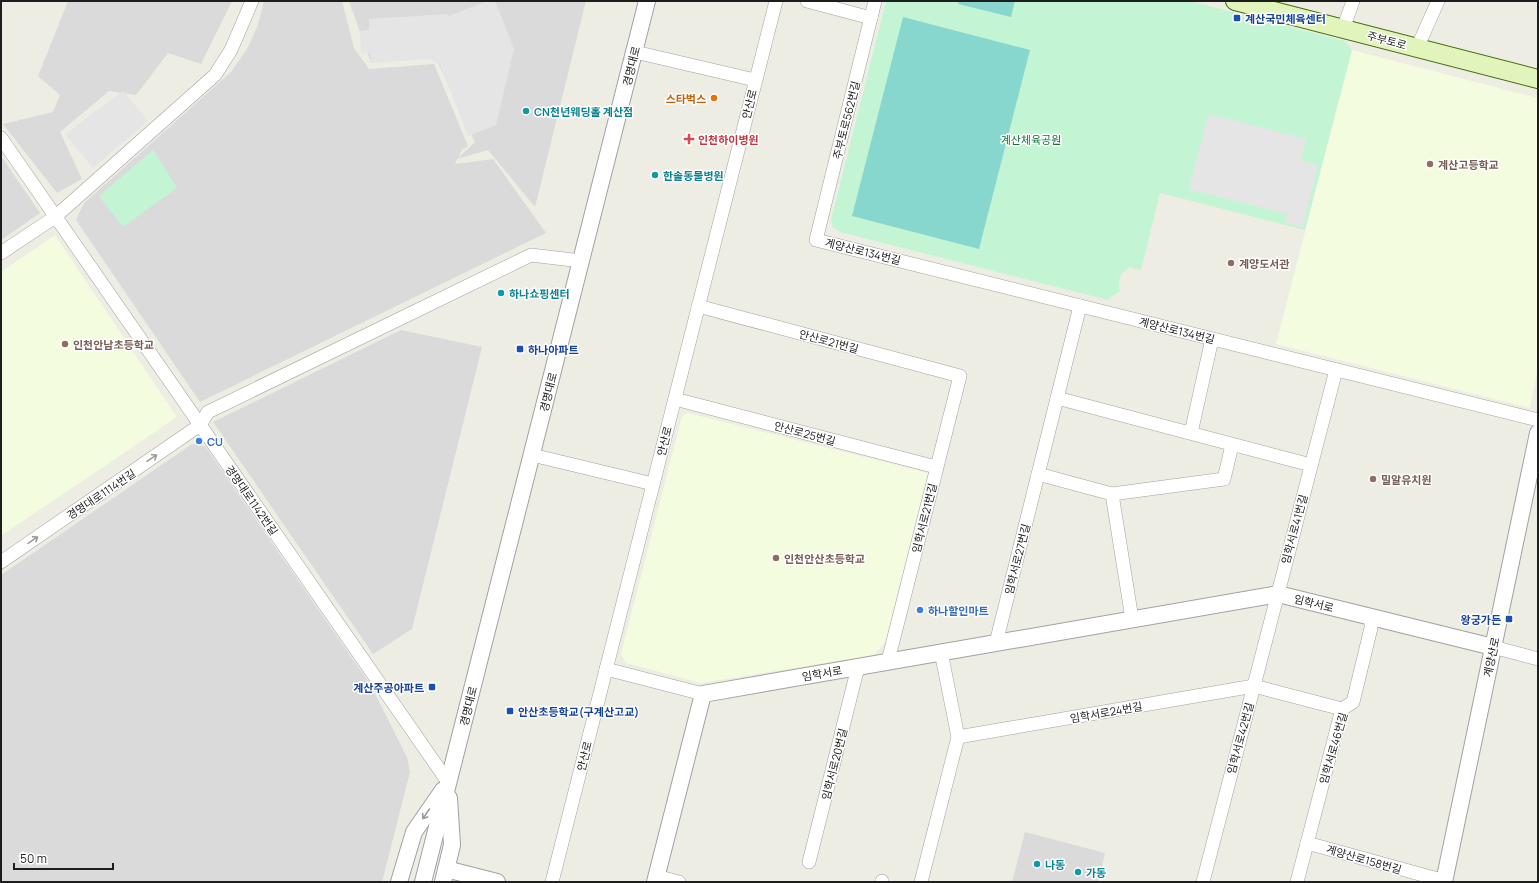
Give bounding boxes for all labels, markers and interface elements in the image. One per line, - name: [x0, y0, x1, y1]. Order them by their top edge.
- place label: 계산국민체육센터: [1245, 11, 1326, 26]
- marker: 계산국민체육센터: [1232, 13, 1242, 23]
- street label: 주부토로: [1366, 28, 1408, 52]
- street label: 경명대로: [619, 45, 643, 87]
- street label: 주부토로562번길: [829, 79, 863, 161]
- street label: 안산로: [738, 87, 760, 121]
- place label: 스타벅스: [666, 91, 706, 106]
- marker: 스타벅스: [709, 93, 719, 103]
- place label: CN천년웨딩홀 계산점: [534, 104, 633, 119]
- marker: CN천년웨딩홀 계산점: [521, 106, 531, 116]
- place label: 인천하이병원: [698, 132, 759, 147]
- park label: 계산체육공원: [1001, 132, 1061, 147]
- marker: 인천하이병원: [683, 133, 695, 145]
- place label: 계산고등학교: [1438, 157, 1499, 172]
- marker: 계산고등학교: [1425, 159, 1435, 169]
- place label: 한솔동물병원: [663, 168, 724, 183]
- marker: 한솔동물병원: [650, 170, 660, 180]
- street label: 계양산로134번길: [824, 234, 902, 268]
- place label: 계양도서관: [1239, 256, 1290, 271]
- marker: 계양도서관: [1226, 258, 1236, 268]
- place label: 하나쇼핑센터: [509, 286, 570, 301]
- marker: 하나쇼핑센터: [496, 288, 506, 298]
- street label: 계양산로134번길: [1138, 313, 1216, 347]
- street label: 안산로21번길: [798, 326, 860, 356]
- place label: 인천안남초등학교: [73, 337, 154, 352]
- marker: 인천안남초등학교: [60, 339, 70, 349]
- place label: 하나아파트: [528, 342, 579, 357]
- marker: 하나아파트: [515, 344, 525, 354]
- street label: 경명대로: [536, 371, 560, 413]
- street label: 안산로25번길: [773, 418, 837, 448]
- street label: 안산로: [653, 424, 675, 458]
- place label: CU: [207, 434, 223, 449]
- marker: CU: [194, 436, 204, 446]
- one-way arrow: [146, 454, 157, 462]
- street label: 경명대로1142번길: [222, 462, 282, 538]
- street label: 경명대로1114번길: [64, 465, 138, 523]
- place label: 밀알유치원: [1381, 472, 1432, 487]
- marker: 밀알유치원: [1368, 474, 1378, 484]
- street label: 임학서로21번길: [908, 482, 940, 554]
- street label: 임학서로41번길: [1278, 493, 1310, 565]
- street label: 임학서로27번길: [1001, 522, 1033, 596]
- one-way arrow: [27, 536, 38, 544]
- place label: 인천안산초등학교: [784, 551, 865, 566]
- marker: 인천안산초등학교: [771, 553, 781, 563]
- street label: 임학서로: [1293, 591, 1335, 615]
- place label: 하나할인마트: [928, 603, 989, 618]
- marker: 하나할인마트: [915, 605, 925, 615]
- place label: 왕궁가든: [1461, 612, 1501, 627]
- marker: 왕궁가든: [1504, 614, 1514, 624]
- street label: 계양산로: [1479, 636, 1503, 678]
- street label: 임학서로: [801, 662, 843, 684]
- place label: 계산주공아파트: [353, 680, 424, 695]
- marker: 계산주공아파트: [427, 682, 437, 692]
- street label: 경명대로: [456, 685, 480, 727]
- street label: 임학서로24번길: [1069, 698, 1143, 726]
- street label: 임학서로42번길: [1223, 701, 1257, 775]
- place label: 안산초등학교(구계산고교): [518, 704, 639, 719]
- marker: 안산초등학교(구계산고교): [505, 706, 515, 716]
- street label: 임학서로46번길: [1316, 710, 1350, 786]
- street label: 임학서로20번길: [818, 726, 850, 802]
- street label: 안산로: [573, 739, 595, 773]
- one-way arrow: [422, 809, 430, 820]
- street label: 계양산로158번길: [1325, 841, 1403, 877]
- scale bar: [14, 845, 113, 871]
- text: 50 m: [20, 850, 47, 867]
- place label: 나동: [1045, 857, 1065, 872]
- marker: 나동: [1032, 859, 1042, 869]
- place label: 가동: [1086, 865, 1106, 880]
- marker: 가동: [1073, 867, 1083, 877]

